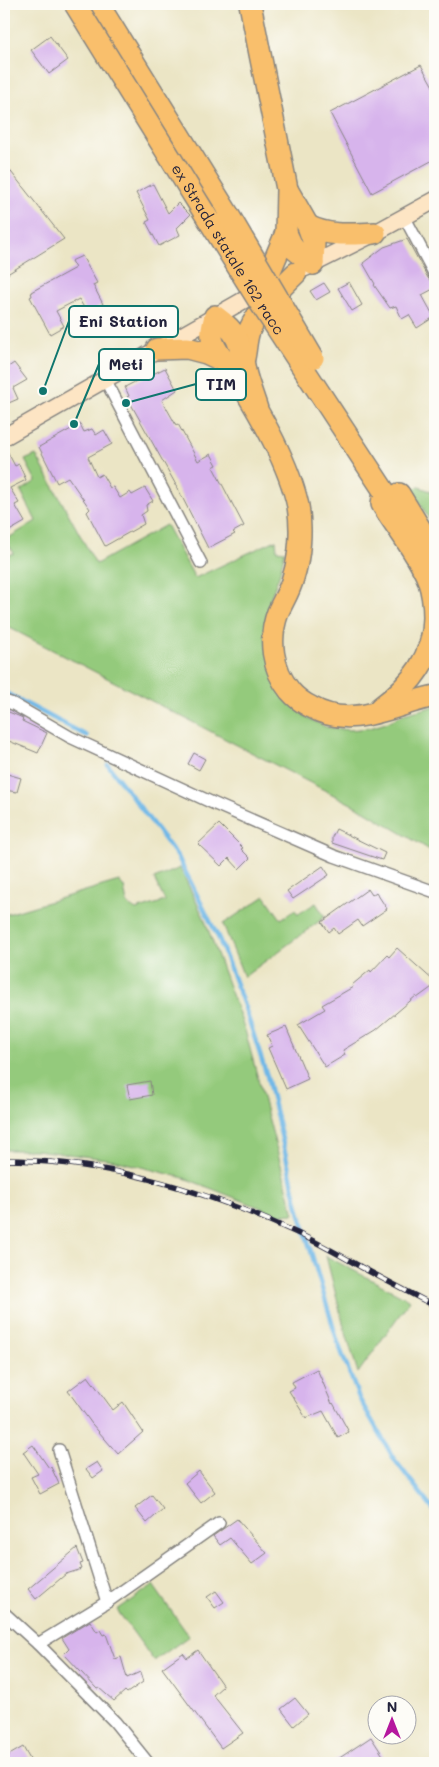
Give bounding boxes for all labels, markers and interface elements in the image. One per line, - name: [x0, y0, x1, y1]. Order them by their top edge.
- street label: ex Strada statale 162 racc: [167, 160, 290, 338]
- callout: Eni Station: [69, 306, 178, 337]
- text: Eni Station: [79, 310, 167, 331]
- callout: Meti: [99, 349, 154, 380]
- text: Meti: [109, 353, 144, 374]
- callout: TIM: [196, 369, 246, 400]
- text: TIM: [206, 373, 236, 394]
- north arrow: [366, 1694, 416, 1744]
- text: N: [387, 1697, 397, 1716]

